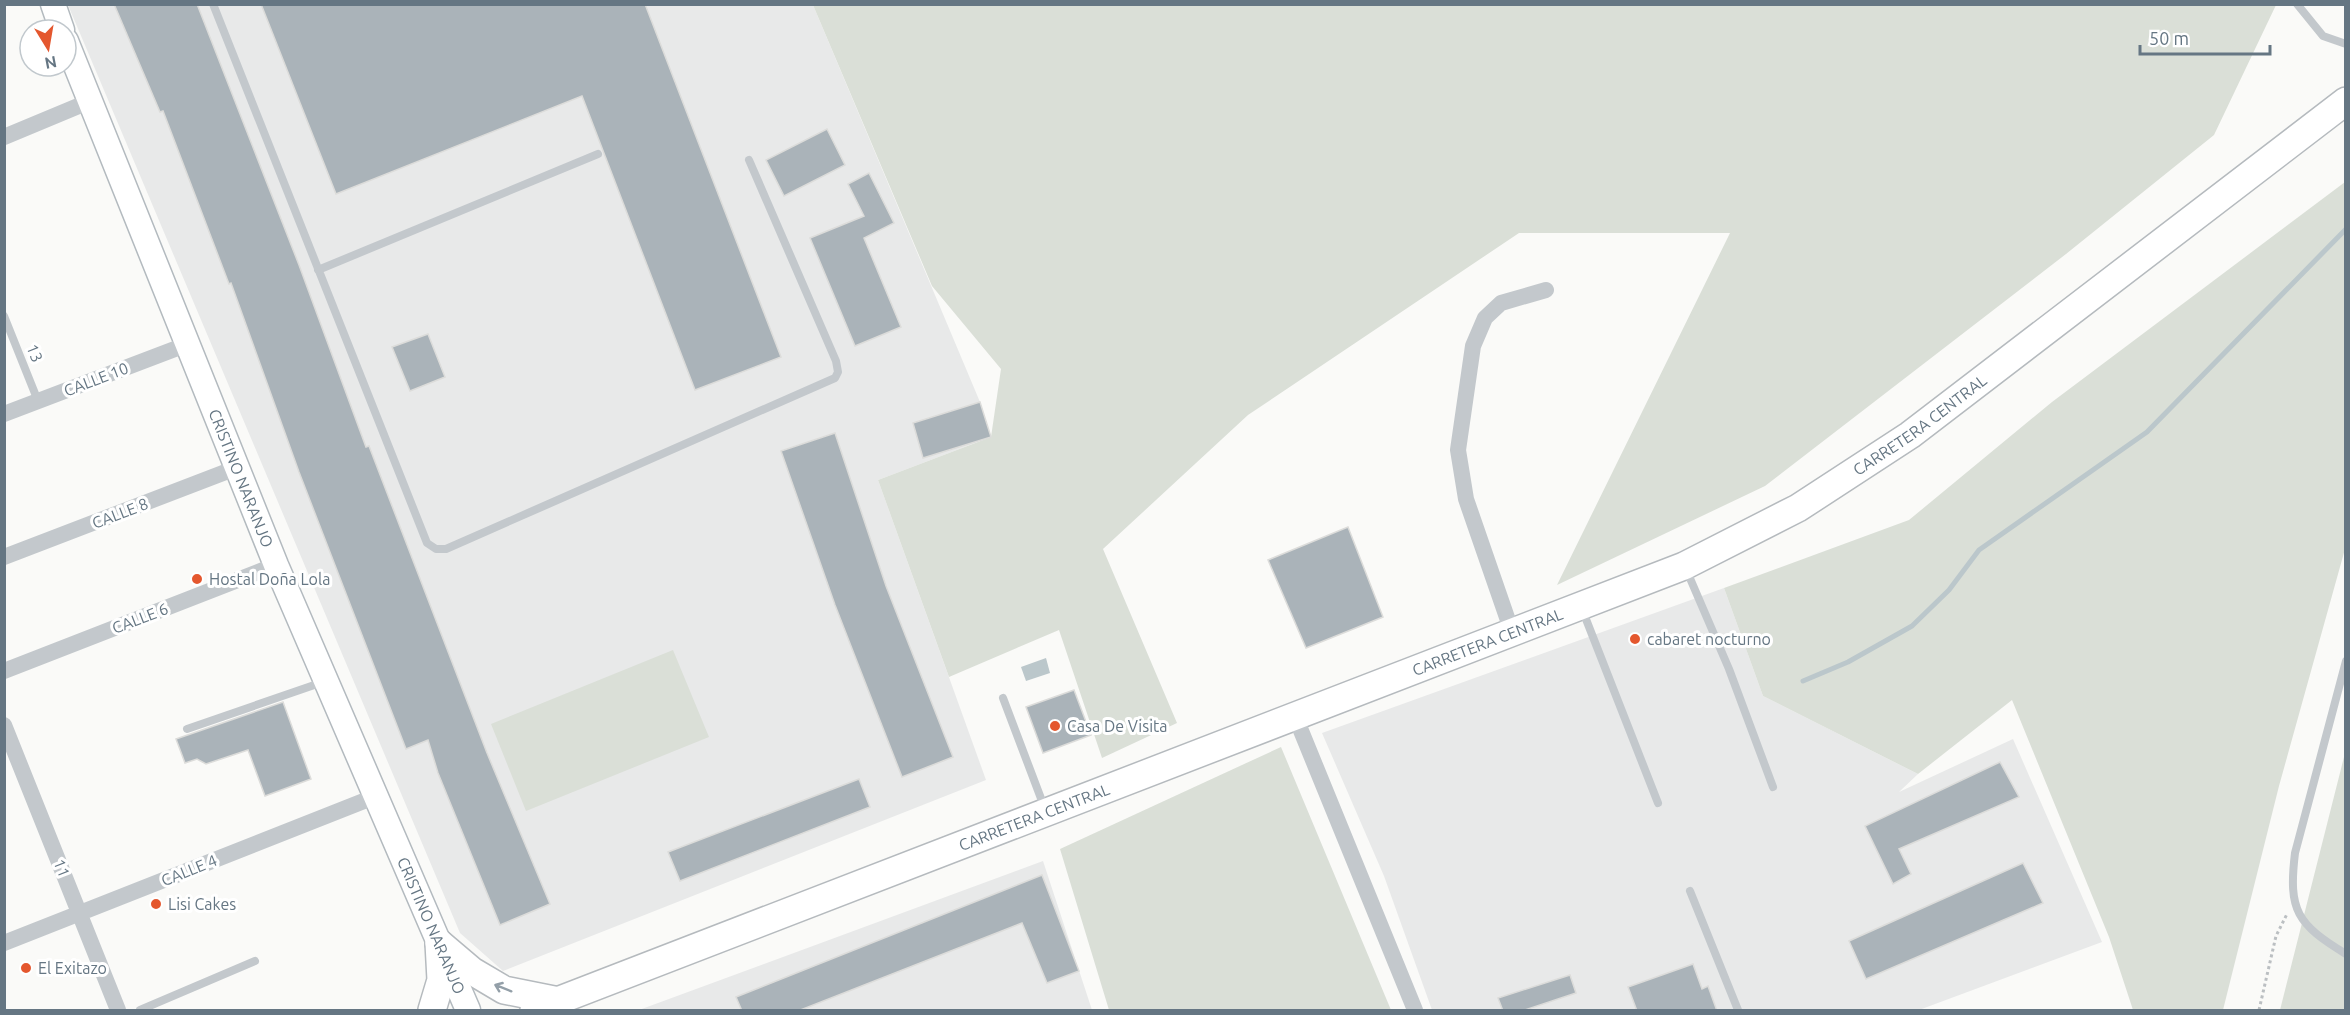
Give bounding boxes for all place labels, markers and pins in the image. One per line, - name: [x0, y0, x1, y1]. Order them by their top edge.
- place label: Hostal Doña Lola: [209, 570, 330, 588]
- marker: Hostal Doña Lola: [190, 572, 204, 586]
- place label: cabaret nocturno: [1647, 630, 1771, 648]
- marker: cabaret nocturno: [1628, 632, 1642, 646]
- place label: Casa De Visita: [1067, 717, 1168, 735]
- marker: Casa De Visita: [1048, 719, 1062, 733]
- place label: Lisi Cakes: [168, 895, 236, 913]
- marker: Lisi Cakes: [149, 897, 163, 911]
- place label: El Exitazo: [38, 959, 107, 977]
- marker: El Exitazo: [19, 961, 33, 975]

